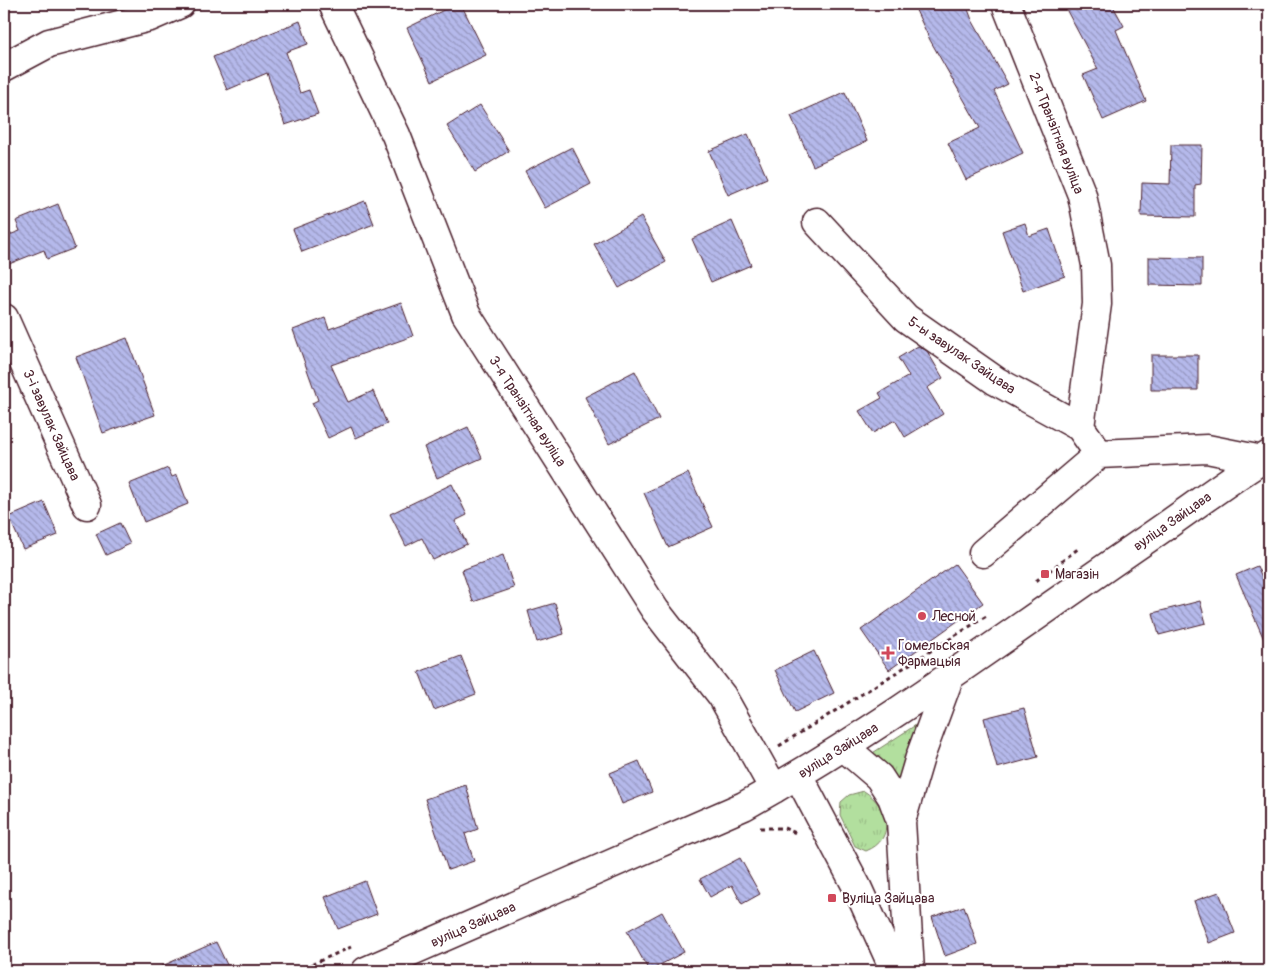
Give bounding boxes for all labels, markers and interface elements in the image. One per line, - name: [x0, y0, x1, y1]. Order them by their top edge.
- street label: 2-я Транзітная вуліца: [1026, 70, 1088, 196]
- street label: 5-ы завулак Зайцава: [905, 313, 1019, 398]
- street label: 3-я Транзітная вуліца: [485, 353, 570, 470]
- street label: 3-і завулак Зайцава: [19, 367, 84, 483]
- street label: вуліца Зайцава: [1130, 488, 1215, 555]
- place label: Магазін: [1055, 566, 1099, 583]
- marker: Магазін: [1039, 568, 1051, 580]
- place label: Лесной: [931, 608, 976, 625]
- marker: Лесной: [916, 610, 928, 622]
- place label: Гомельская Фармацыя: [898, 637, 970, 670]
- marker: Гомельская Фармацыя: [882, 647, 894, 659]
- street label: вуліца Зайцава: [795, 719, 882, 782]
- place label: Вуліца Зайцава: [842, 890, 934, 907]
- marker: Вуліца Зайцава: [826, 892, 838, 904]
- street label: вуліца Зайцава: [428, 898, 518, 951]

